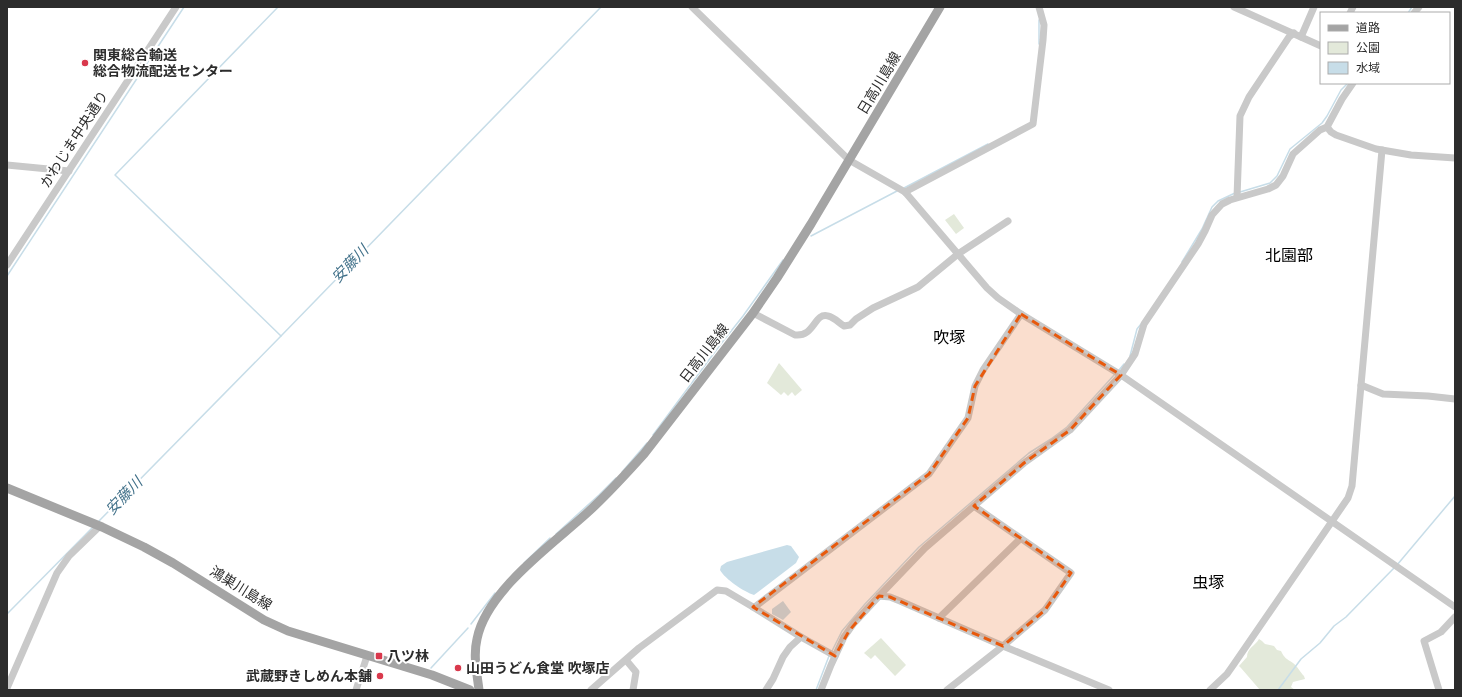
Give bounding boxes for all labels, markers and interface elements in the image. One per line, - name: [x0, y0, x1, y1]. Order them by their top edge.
- legend: [1320, 12, 1450, 84]
- text: 道路: [1356, 20, 1380, 35]
- text: 公園: [1356, 40, 1380, 55]
- place label: 関東総合輸送 総合物流配送センター: [93, 46, 233, 79]
- street label: 日高川島線: [853, 48, 904, 117]
- marker: 関東総合輸送 総合物流配送センター: [80, 58, 90, 68]
- text: 水域: [1356, 60, 1380, 75]
- street label: かわじま中央通り: [36, 87, 111, 190]
- water label: 安藤川: [327, 239, 373, 286]
- district label: 北園部: [1265, 245, 1313, 265]
- street label: 日高川島線: [675, 320, 732, 386]
- district label: 吹塚: [933, 327, 965, 347]
- water label: 安藤川: [101, 471, 147, 518]
- street label: 鴻巣川島線: [207, 562, 275, 613]
- district label: 虫塚: [1192, 572, 1224, 592]
- place label: 八ツ林: [387, 647, 429, 664]
- marker: 八ツ林: [374, 651, 384, 661]
- place label: 山田うどん食堂 吹塚店: [466, 659, 610, 676]
- marker: 山田うどん食堂 吹塚店: [453, 663, 463, 673]
- place label: 武蔵野きしめん本舗: [246, 667, 372, 684]
- marker: 武蔵野きしめん本舗: [375, 671, 385, 681]

